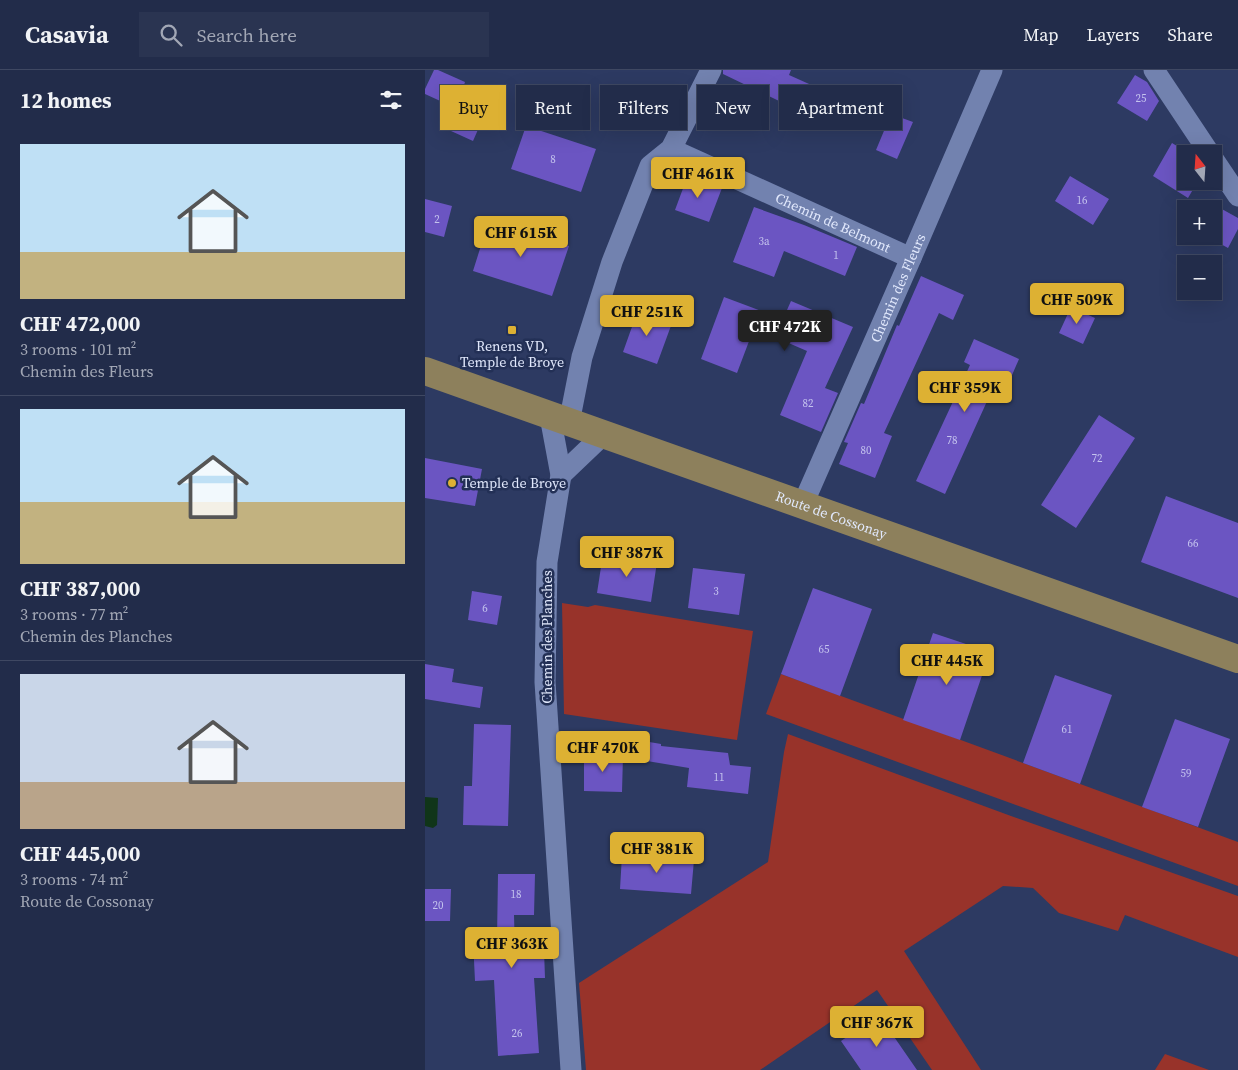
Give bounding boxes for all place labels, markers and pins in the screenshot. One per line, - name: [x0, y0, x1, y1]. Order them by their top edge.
- pin: CHF 461K: [646, 156, 750, 199]
- pin: CHF 615K: [469, 216, 573, 258]
- pin: CHF 509K: [1025, 282, 1129, 325]
- pin: CHF 251K: [595, 294, 699, 337]
- pin: CHF 472K: [733, 310, 837, 352]
- marker: Renens VD, Temple de Broye: [506, 324, 518, 336]
- place label: Renens VD, Temple de Broye: [460, 336, 564, 372]
- pin: CHF 359K: [913, 370, 1017, 413]
- place label: Temple de Broye: [462, 473, 566, 493]
- marker: Temple de Broye: [446, 477, 458, 489]
- pin: CHF 387K: [575, 536, 679, 578]
- pin: CHF 445K: [895, 644, 999, 686]
- pin: CHF 470K: [551, 730, 655, 773]
- pin: CHF 381K: [605, 832, 709, 874]
- pin: CHF 363K: [460, 926, 564, 969]
- pin: CHF 367K: [825, 1006, 929, 1048]

